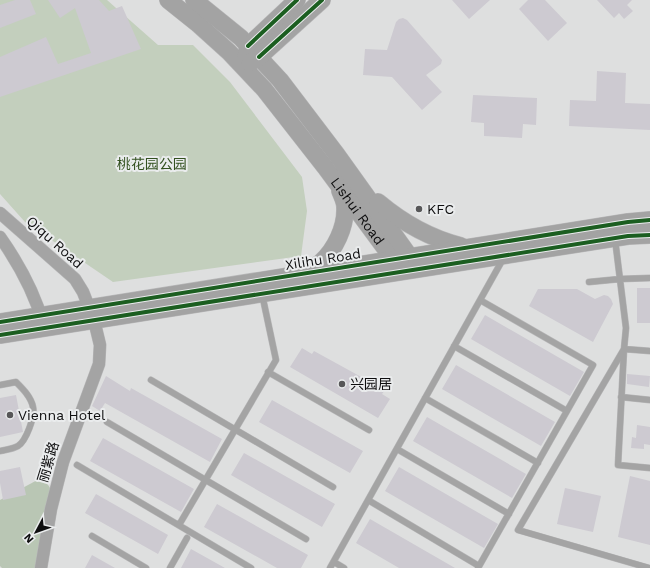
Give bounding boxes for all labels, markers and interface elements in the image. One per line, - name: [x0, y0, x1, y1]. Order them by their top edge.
- park label: 桃花园公园: [117, 156, 187, 172]
- street label: Lishui Road: [328, 174, 388, 248]
- place label: KFC: [427, 201, 454, 217]
- marker: KFC: [414, 204, 424, 214]
- street label: Qiqu Road: [23, 212, 87, 272]
- street label: Xilihu Road: [284, 245, 362, 273]
- place label: 兴园居: [350, 376, 392, 392]
- marker: 兴园居: [337, 379, 347, 389]
- place label: Vienna Hotel: [18, 407, 106, 423]
- marker: Vienna Hotel: [5, 410, 15, 420]
- street label: 丽紫路: [34, 440, 62, 484]
- north arrow: [16, 512, 56, 552]
- text: N: [21, 531, 36, 546]

